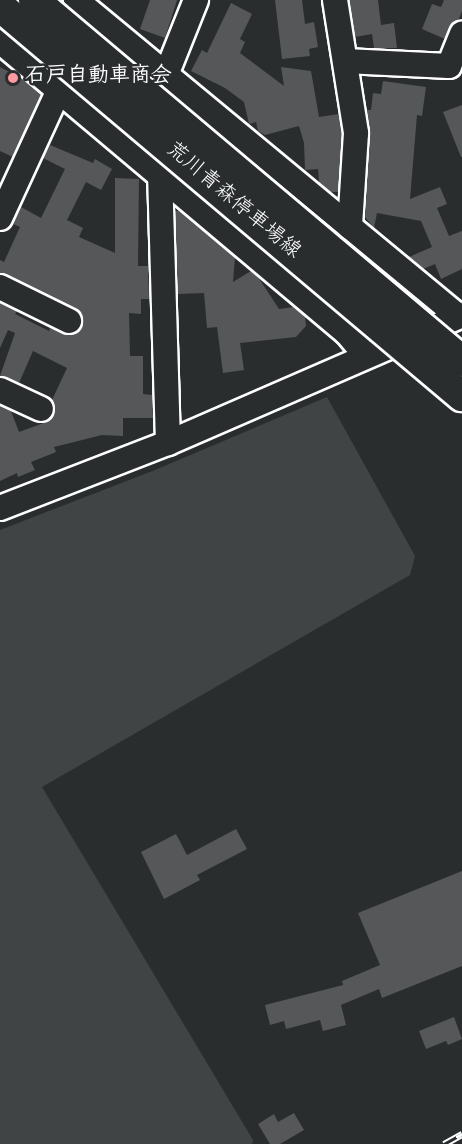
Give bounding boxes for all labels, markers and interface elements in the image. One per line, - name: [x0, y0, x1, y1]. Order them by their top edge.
- place label: 石戸自動車商会: [25, 65, 172, 91]
- marker: 石戸自動車商会: [6, 71, 20, 85]
- street label: 荒川青森停車場線: [160, 138, 304, 266]

